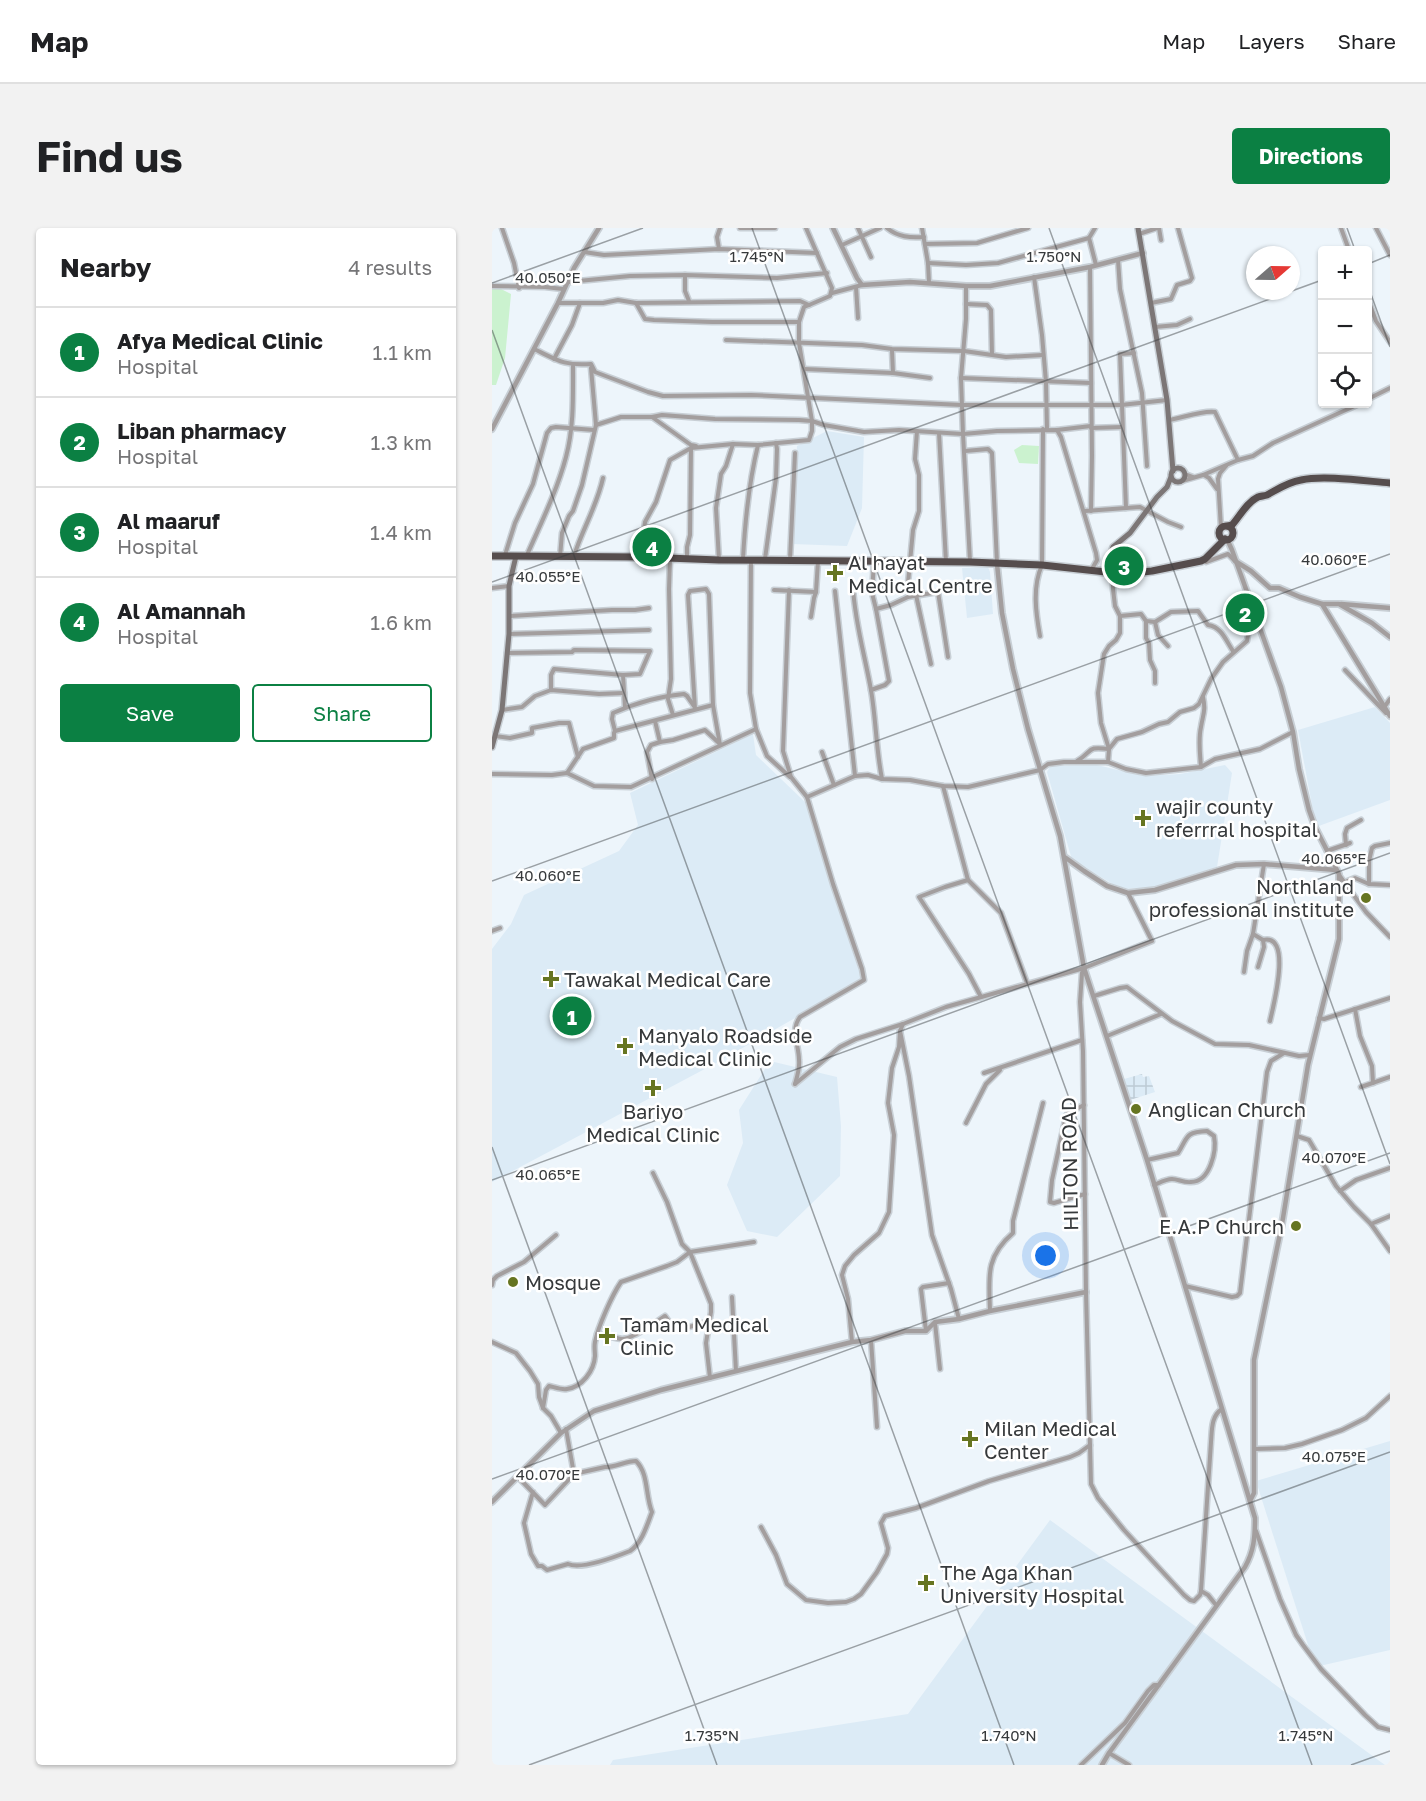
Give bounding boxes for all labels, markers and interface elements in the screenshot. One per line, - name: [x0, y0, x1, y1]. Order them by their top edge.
- text: Map: [30, 25, 88, 58]
- text: Map: [1162, 28, 1205, 54]
- text: Layers: [1238, 28, 1305, 54]
- text: Share: [1338, 28, 1396, 54]
- button: Directions: [1232, 128, 1390, 184]
- text: Find us: [36, 131, 183, 181]
- north arrow: [1246, 246, 1300, 300]
- map controls: [1318, 246, 1372, 408]
- button: +: [1318, 246, 1372, 300]
- text: 1.745°N: [730, 247, 784, 265]
- text: 1.750°N: [1027, 247, 1081, 265]
- text: Nearby: [60, 252, 151, 283]
- text: 4 results: [348, 255, 432, 279]
- text: 40.050°E: [515, 268, 581, 286]
- button: −: [1318, 300, 1372, 354]
- text: Afya Medical Clinic: [117, 327, 323, 354]
- text: 1: [74, 340, 85, 364]
- text: 1.1 km: [373, 340, 432, 364]
- text: Hospital: [117, 354, 198, 378]
- button: locate: [1318, 354, 1372, 408]
- text: Liban pharmacy: [117, 417, 286, 444]
- text: 2: [73, 430, 86, 454]
- text: 1.3 km: [371, 430, 432, 454]
- text: Hospital: [117, 444, 198, 468]
- text: Al maaruf: [117, 507, 220, 534]
- text: 3: [73, 520, 86, 544]
- text: 1.4 km: [370, 520, 432, 544]
- pin: 4: [632, 524, 672, 570]
- text: Hospital: [117, 534, 198, 558]
- pin: 3: [1104, 544, 1144, 588]
- place label: Al hayat Medical Centre: [848, 550, 993, 597]
- text: 40.060°E: [1301, 550, 1367, 568]
- marker: Al hayat Medical Centre: [826, 564, 844, 582]
- text: 40.055°E: [516, 567, 580, 585]
- pin: 2: [1226, 590, 1264, 636]
- text: Al Amannah: [117, 597, 246, 624]
- text: 4: [73, 610, 86, 634]
- text: 1.6 km: [370, 610, 432, 634]
- text: Hospital: [117, 624, 198, 648]
- button: Save: [60, 684, 240, 742]
- button: Share: [252, 684, 432, 742]
- place label: wajir county referrral hospital: [1156, 794, 1318, 841]
- marker: wajir county referrral hospital: [1134, 809, 1152, 827]
- text: 40.065°E: [1301, 849, 1367, 867]
- text: 40.060°E: [515, 866, 581, 884]
- place label: Northland professional institute: [1149, 874, 1354, 921]
- marker: Northland professional institute: [1359, 891, 1373, 905]
- place label: Tawakal Medical Care: [564, 967, 771, 991]
- marker: Tawakal Medical Care: [542, 970, 560, 988]
- pin: 1: [552, 994, 592, 1038]
- place label: Manyalo Roadside Medical Clinic: [638, 1023, 812, 1070]
- marker: Manyalo Roadside Medical Clinic: [616, 1037, 634, 1055]
- marker: Bariyo Medical Clinic: [644, 1079, 662, 1097]
- street label: HILTON ROAD: [1056, 1097, 1082, 1231]
- place label: Anglican Church: [1148, 1097, 1306, 1121]
- place label: Bariyo Medical Clinic: [586, 1099, 720, 1146]
- marker: Anglican Church: [1129, 1102, 1143, 1116]
- text: 40.070°E: [1302, 1148, 1366, 1166]
- text: 40.065°E: [515, 1165, 581, 1183]
- place label: E.A.P Church: [1159, 1214, 1284, 1238]
- marker: E.A.P Church: [1289, 1219, 1303, 1233]
- your location: [1031, 1241, 1060, 1270]
- place label: Mosque: [525, 1270, 601, 1294]
- marker: Mosque: [506, 1275, 520, 1289]
- place label: Tamam Medical Clinic: [620, 1312, 769, 1359]
- marker: Tamam Medical Clinic: [598, 1327, 616, 1345]
- place label: Milan Medical Center: [984, 1416, 1117, 1463]
- marker: Milan Medical Center: [961, 1430, 979, 1448]
- text: 40.075°E: [1302, 1447, 1366, 1465]
- text: 40.070°E: [516, 1465, 580, 1483]
- place label: The Aga Khan University Hospital: [940, 1560, 1124, 1607]
- marker: The Aga Khan University Hospital: [917, 1574, 935, 1592]
- text: 1.735°N: [685, 1726, 739, 1744]
- text: 1.740°N: [981, 1726, 1037, 1744]
- text: 1.745°N: [1279, 1726, 1333, 1744]

